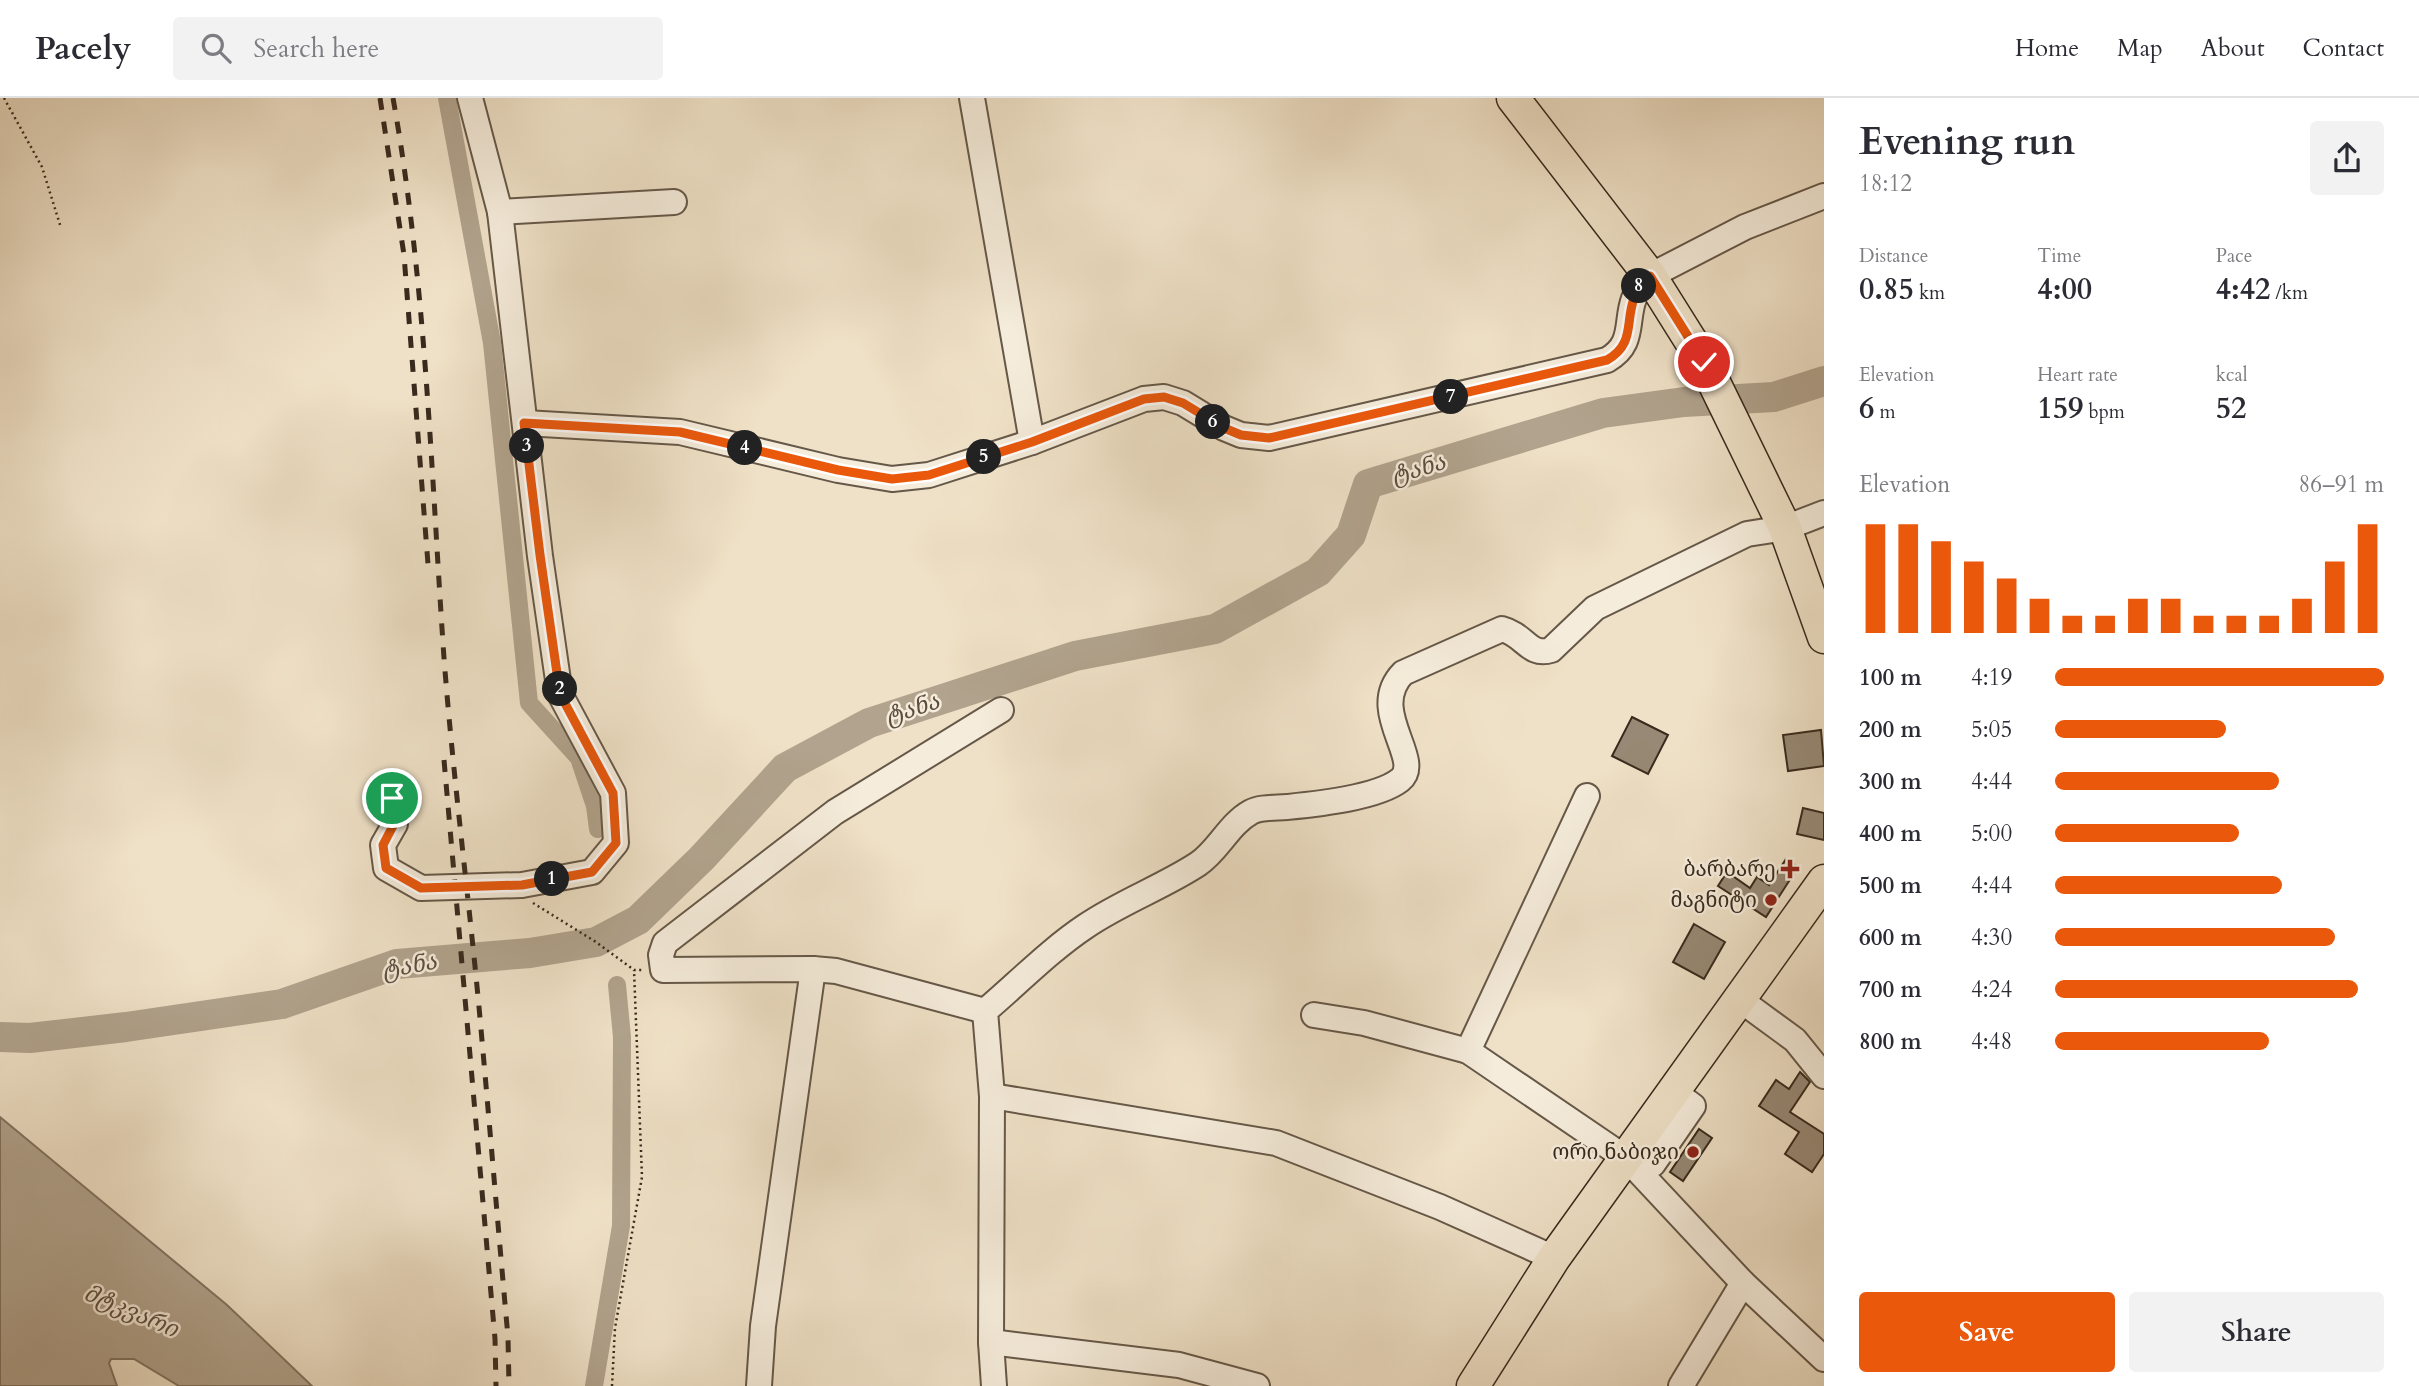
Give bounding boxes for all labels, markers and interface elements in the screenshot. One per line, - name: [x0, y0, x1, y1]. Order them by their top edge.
- search box: [173, 17, 663, 80]
- text: Pacely: [35, 26, 131, 71]
- icon: search: [197, 29, 235, 67]
- text: Search here: [253, 31, 379, 66]
- text: Home: [2015, 32, 2079, 65]
- text: Map: [2117, 32, 2163, 65]
- text: About: [2201, 32, 2265, 65]
- text: Contact: [2303, 32, 2384, 65]
- text: Evening run: [1859, 116, 2075, 168]
- button: share: [2310, 121, 2384, 195]
- text: 18:12: [1859, 168, 1912, 199]
- text: Distance: [1859, 243, 1928, 269]
- text: Time: [2037, 243, 2081, 269]
- text: Pace: [2216, 243, 2252, 269]
- pin: 8: [1622, 268, 1656, 304]
- text: 0.85: [1859, 269, 1914, 310]
- text: 4:00: [2037, 269, 2092, 310]
- text: 4:42: [2216, 269, 2270, 310]
- text: 8: [1634, 272, 1643, 298]
- text: km: [1914, 280, 1945, 306]
- text: /km: [2270, 280, 2308, 306]
- pin: [1674, 332, 1734, 392]
- icon: check: [1685, 343, 1723, 381]
- text: Elevation: [1859, 362, 1934, 388]
- text: Heart rate: [2037, 362, 2118, 388]
- text: kcal: [2216, 362, 2248, 388]
- pin: 7: [1434, 380, 1468, 414]
- text: 7: [1446, 383, 1455, 409]
- text: 6: [1859, 388, 1874, 429]
- text: 159: [2037, 388, 2083, 429]
- text: 52: [2216, 388, 2246, 429]
- text: m: [1874, 399, 1896, 425]
- text: bpm: [2083, 399, 2125, 425]
- pin: 6: [1196, 404, 1230, 440]
- text: 6: [1208, 408, 1217, 434]
- pin: 3: [510, 428, 544, 464]
- pin: 4: [728, 430, 762, 466]
- text: 3: [522, 432, 531, 458]
- text: 4: [740, 434, 749, 460]
- pin: 5: [967, 440, 1002, 474]
- text: 5: [979, 443, 988, 469]
- water label: ტანა: [1387, 446, 1450, 492]
- text: Elevation: [1859, 469, 1950, 500]
- text: 86–91 m: [2299, 469, 2384, 500]
- text: 100 m: [1859, 662, 1922, 693]
- text: 4:19: [1971, 662, 2012, 693]
- pin: 2: [542, 672, 578, 706]
- text: 2: [555, 675, 564, 701]
- water label: ტანა: [881, 685, 944, 732]
- text: 200 m: [1859, 714, 1922, 745]
- text: 5:05: [1971, 714, 2012, 745]
- text: 300 m: [1859, 766, 1922, 797]
- text: 4:44: [1971, 766, 2012, 797]
- pin: [362, 768, 422, 828]
- icon: arrive: [373, 779, 411, 817]
- text: 400 m: [1859, 818, 1922, 849]
- text: 5:00: [1971, 818, 2012, 849]
- place label: ბარბარე: [1683, 855, 1776, 884]
- marker: ბარბარე: [1782, 861, 1798, 877]
- pin: 1: [534, 862, 570, 896]
- text: 1: [547, 865, 556, 891]
- text: 500 m: [1859, 870, 1922, 901]
- text: 4:44: [1971, 870, 2012, 901]
- place label: მაგნიტი: [1670, 886, 1757, 915]
- marker: მაგნიტი: [1763, 892, 1779, 908]
- text: 600 m: [1859, 922, 1922, 953]
- text: 4:30: [1971, 922, 2012, 953]
- water label: ტანა: [379, 945, 440, 987]
- text: 700 m: [1859, 974, 1922, 1005]
- text: 4:24: [1971, 974, 2012, 1005]
- text: 800 m: [1859, 1026, 1922, 1057]
- text: 4:48: [1971, 1026, 2012, 1057]
- place label: ორი ნაბიჯი: [1552, 1138, 1679, 1167]
- marker: ორი ნაბიჯი: [1685, 1144, 1701, 1160]
- water label: მტკვარი: [79, 1277, 185, 1346]
- button: Save: [1859, 1292, 2115, 1372]
- button: Share: [2129, 1292, 2384, 1372]

